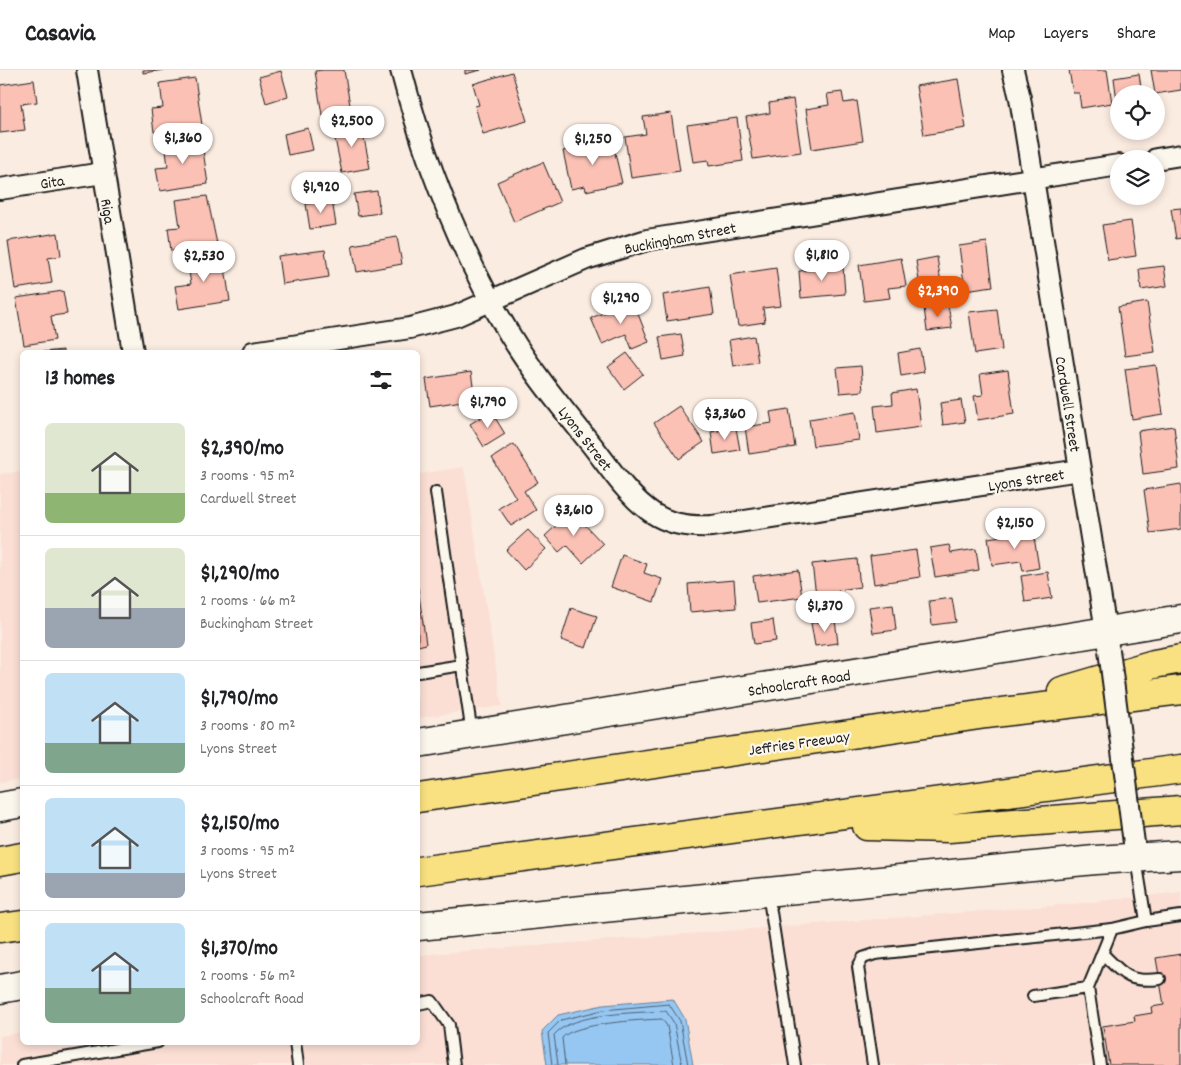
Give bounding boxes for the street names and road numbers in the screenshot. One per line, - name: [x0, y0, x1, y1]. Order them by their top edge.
- street label: Gita: [39, 170, 67, 197]
- street label: Riga: [93, 197, 120, 226]
- street label: Buckingham Street: [623, 217, 738, 262]
- street label: Cardwell Street: [1048, 355, 1085, 454]
- street label: Lyons Street: [551, 402, 617, 477]
- street label: Lyons Street: [987, 464, 1066, 499]
- street label: Schoolcraft Road: [746, 665, 852, 704]
- street label: Jeffries Freeway: [748, 726, 852, 763]

